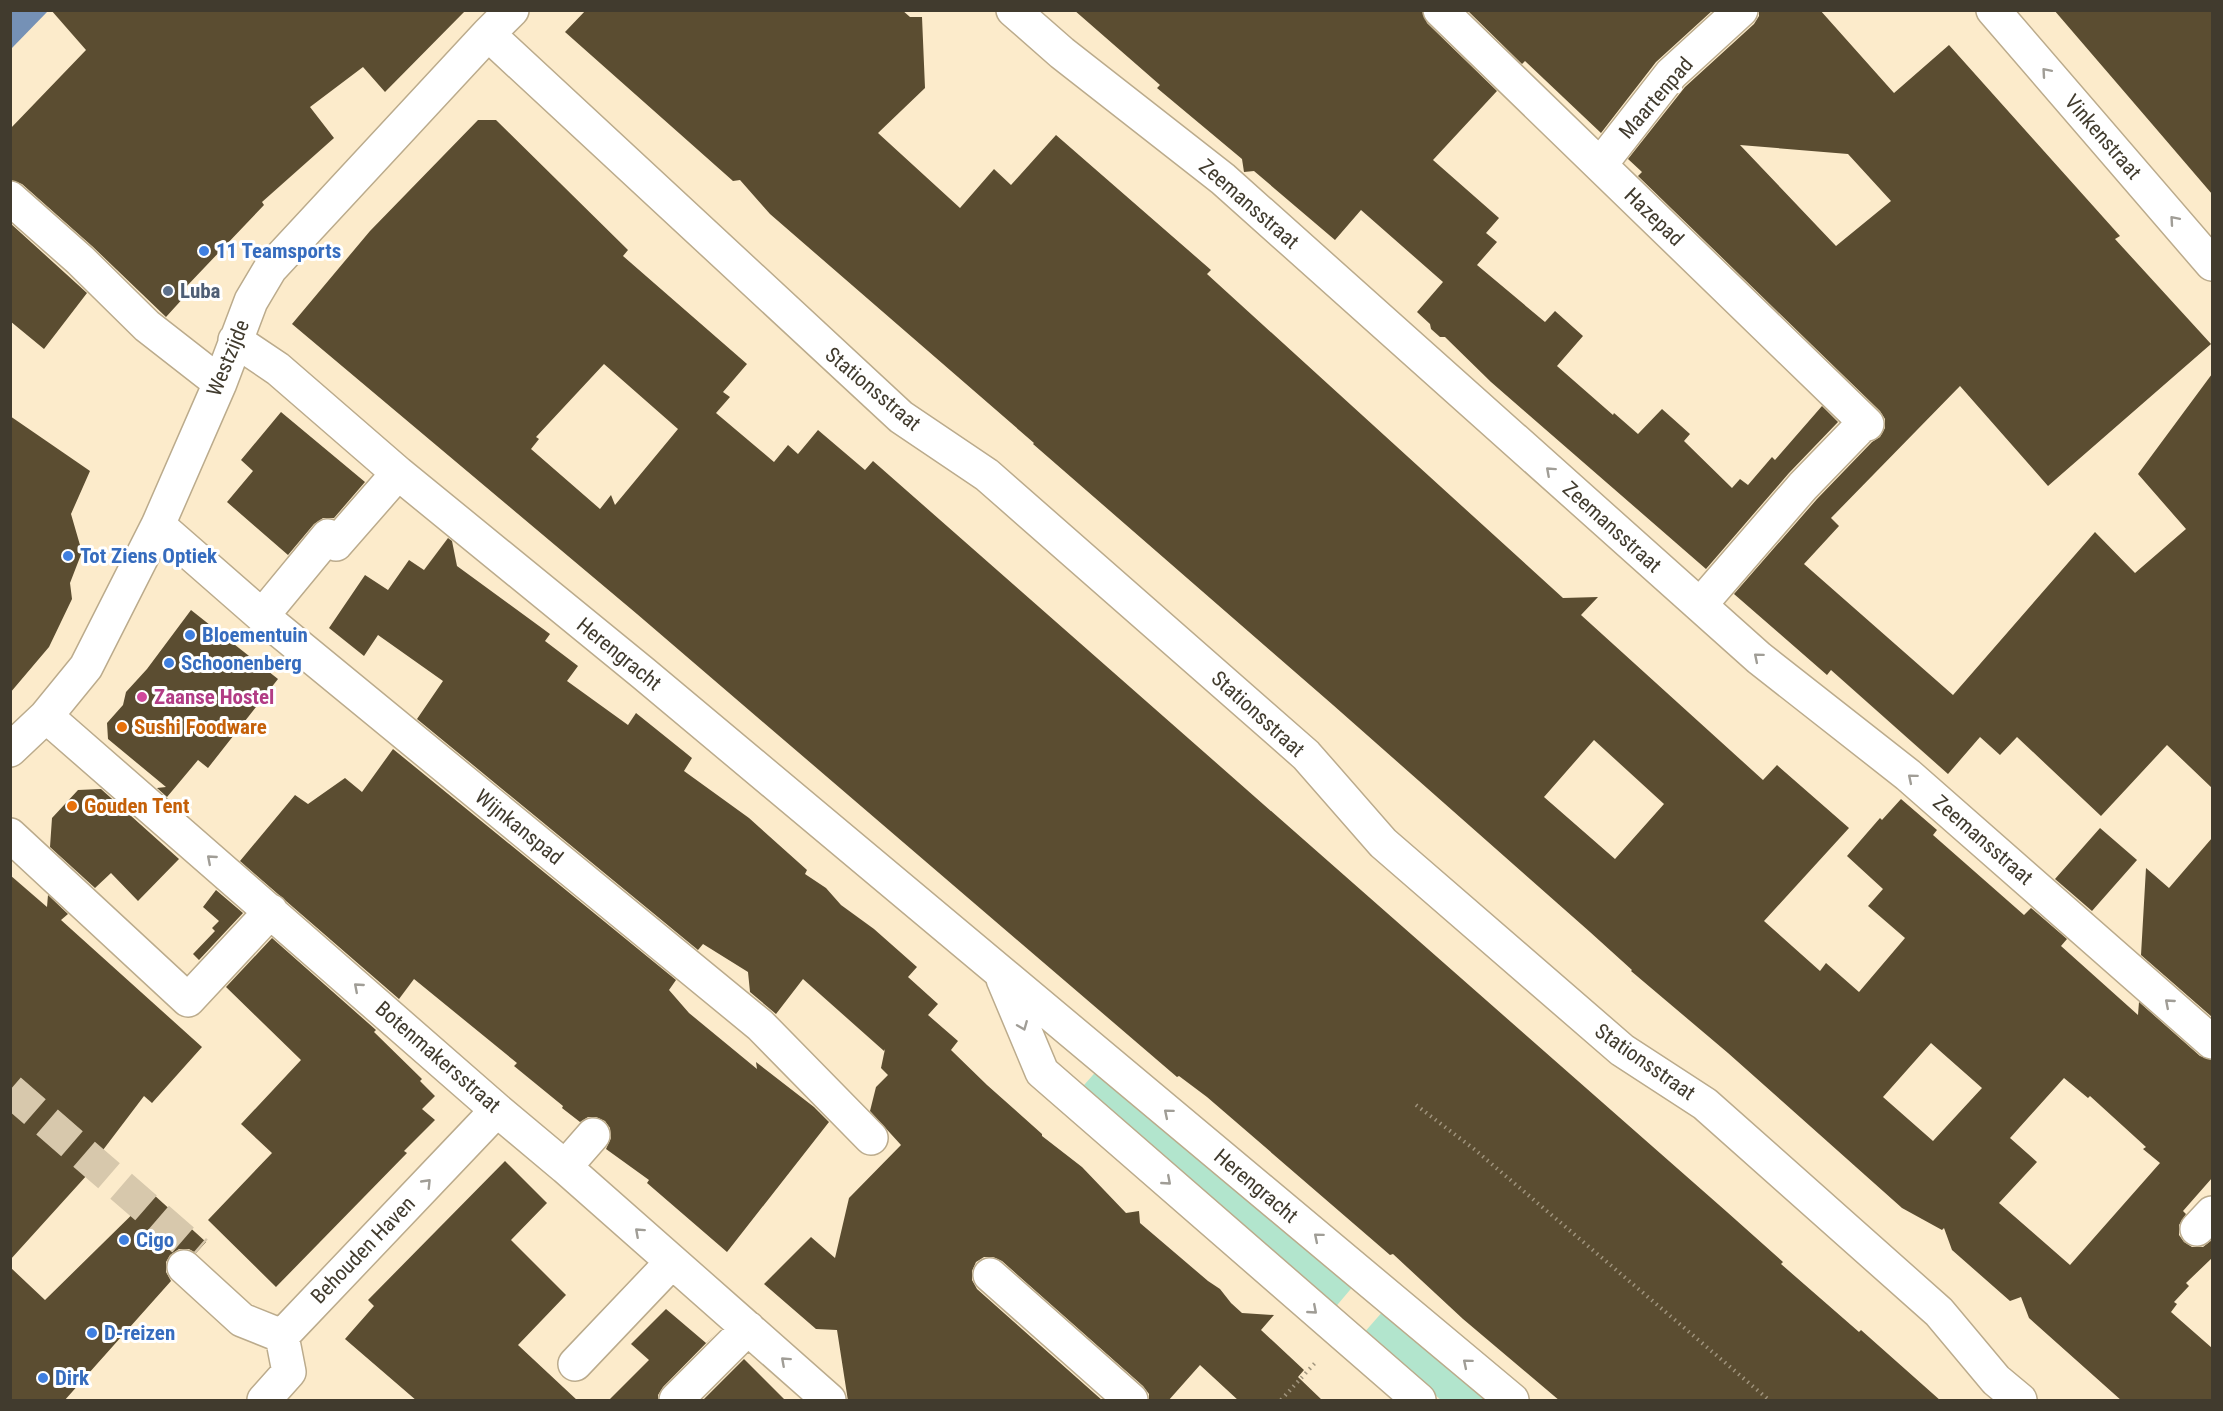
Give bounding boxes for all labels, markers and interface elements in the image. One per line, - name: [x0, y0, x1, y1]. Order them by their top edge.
- street label: Maartenpad: [1614, 52, 1698, 144]
- one-way arrow: [2042, 68, 2053, 79]
- street label: Vinkenstraat: [2060, 90, 2146, 184]
- street label: Zeemansstraat: [1194, 154, 1304, 254]
- street label: Hazepad: [1619, 183, 1689, 251]
- one-way arrow: [2170, 216, 2181, 227]
- place label: 11 Teamsports: [216, 239, 341, 263]
- marker: 11 Teamsports: [197, 244, 211, 258]
- place label: Luba: [180, 279, 221, 303]
- marker: Luba: [161, 284, 175, 298]
- street label: Westzijde: [202, 316, 254, 400]
- street label: Stationsstraat: [821, 342, 925, 436]
- one-way arrow: [1546, 467, 1557, 478]
- street label: Zeemansstraat: [1558, 477, 1666, 577]
- place label: Tot Ziens Optiek: [80, 544, 218, 568]
- marker: Tot Ziens Optiek: [61, 549, 75, 563]
- street label: Herengracht: [572, 613, 666, 695]
- place label: Bloementuin: [202, 623, 308, 647]
- marker: Bloementuin: [183, 628, 197, 642]
- place label: Schoonenberg: [181, 651, 302, 675]
- one-way arrow: [1754, 653, 1765, 664]
- marker: Schoonenberg: [162, 656, 176, 670]
- street label: Stationsstraat: [1207, 666, 1309, 762]
- place label: Zaanse Hostel: [154, 685, 274, 709]
- marker: Zaanse Hostel: [135, 690, 149, 704]
- place label: Sushi Foodware: [134, 715, 267, 739]
- marker: Sushi Foodware: [115, 720, 129, 734]
- one-way arrow: [1908, 774, 1919, 785]
- street label: Wijnkanspad: [470, 784, 568, 870]
- street label: Zeemansstraat: [1928, 790, 2038, 890]
- place label: Gouden Tent: [84, 794, 189, 818]
- marker: Gouden Tent: [65, 799, 79, 813]
- one-way arrow: [207, 855, 218, 866]
- one-way arrow: [354, 983, 365, 994]
- street label: Botenmakersstraat: [371, 996, 505, 1118]
- one-way arrow: [2165, 999, 2175, 1010]
- street label: Stationsstraat: [1590, 1019, 1700, 1105]
- one-way arrow: [1016, 1020, 1028, 1031]
- one-way arrow: [1164, 1109, 1175, 1120]
- street label: Herengracht: [1209, 1144, 1303, 1228]
- one-way arrow: [1160, 1174, 1170, 1185]
- one-way arrow: [420, 1179, 431, 1190]
- street label: Behouden Haven: [306, 1192, 420, 1308]
- place label: Cigo: [136, 1228, 174, 1252]
- one-way arrow: [635, 1228, 646, 1239]
- marker: Cigo: [117, 1233, 131, 1247]
- one-way arrow: [1314, 1233, 1325, 1244]
- one-way arrow: [1306, 1303, 1317, 1314]
- place label: D-reizen: [104, 1321, 175, 1345]
- marker: D-reizen: [85, 1326, 99, 1340]
- one-way arrow: [781, 1357, 792, 1368]
- one-way arrow: [1463, 1359, 1474, 1370]
- place label: Dirk: [55, 1366, 90, 1390]
- marker: Dirk: [36, 1371, 50, 1385]

